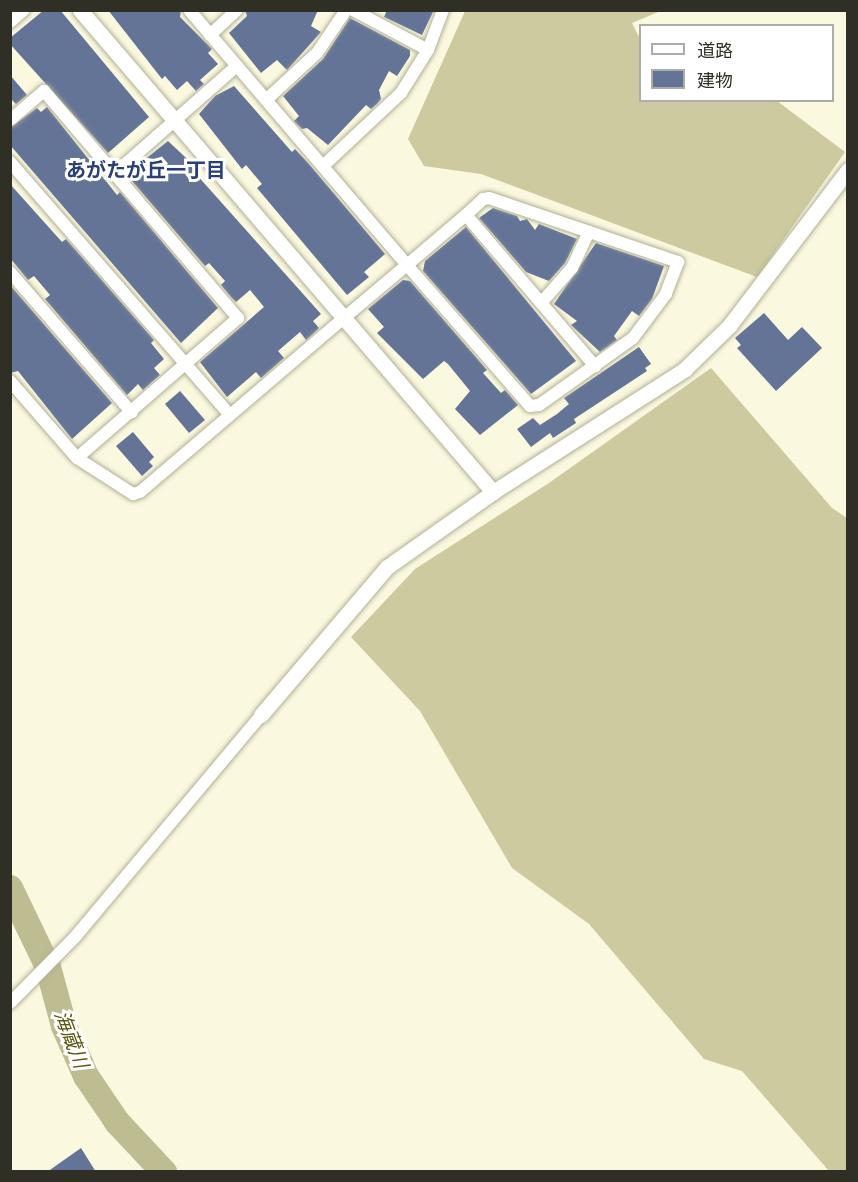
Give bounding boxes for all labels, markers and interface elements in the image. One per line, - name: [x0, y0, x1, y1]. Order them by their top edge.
- legend: [639, 24, 834, 102]
- text: 道路: [697, 39, 733, 61]
- text: 建物: [697, 69, 733, 91]
- district label: あがたが丘一丁目: [66, 157, 226, 181]
- water label: 海蔵川: [50, 1007, 94, 1071]

